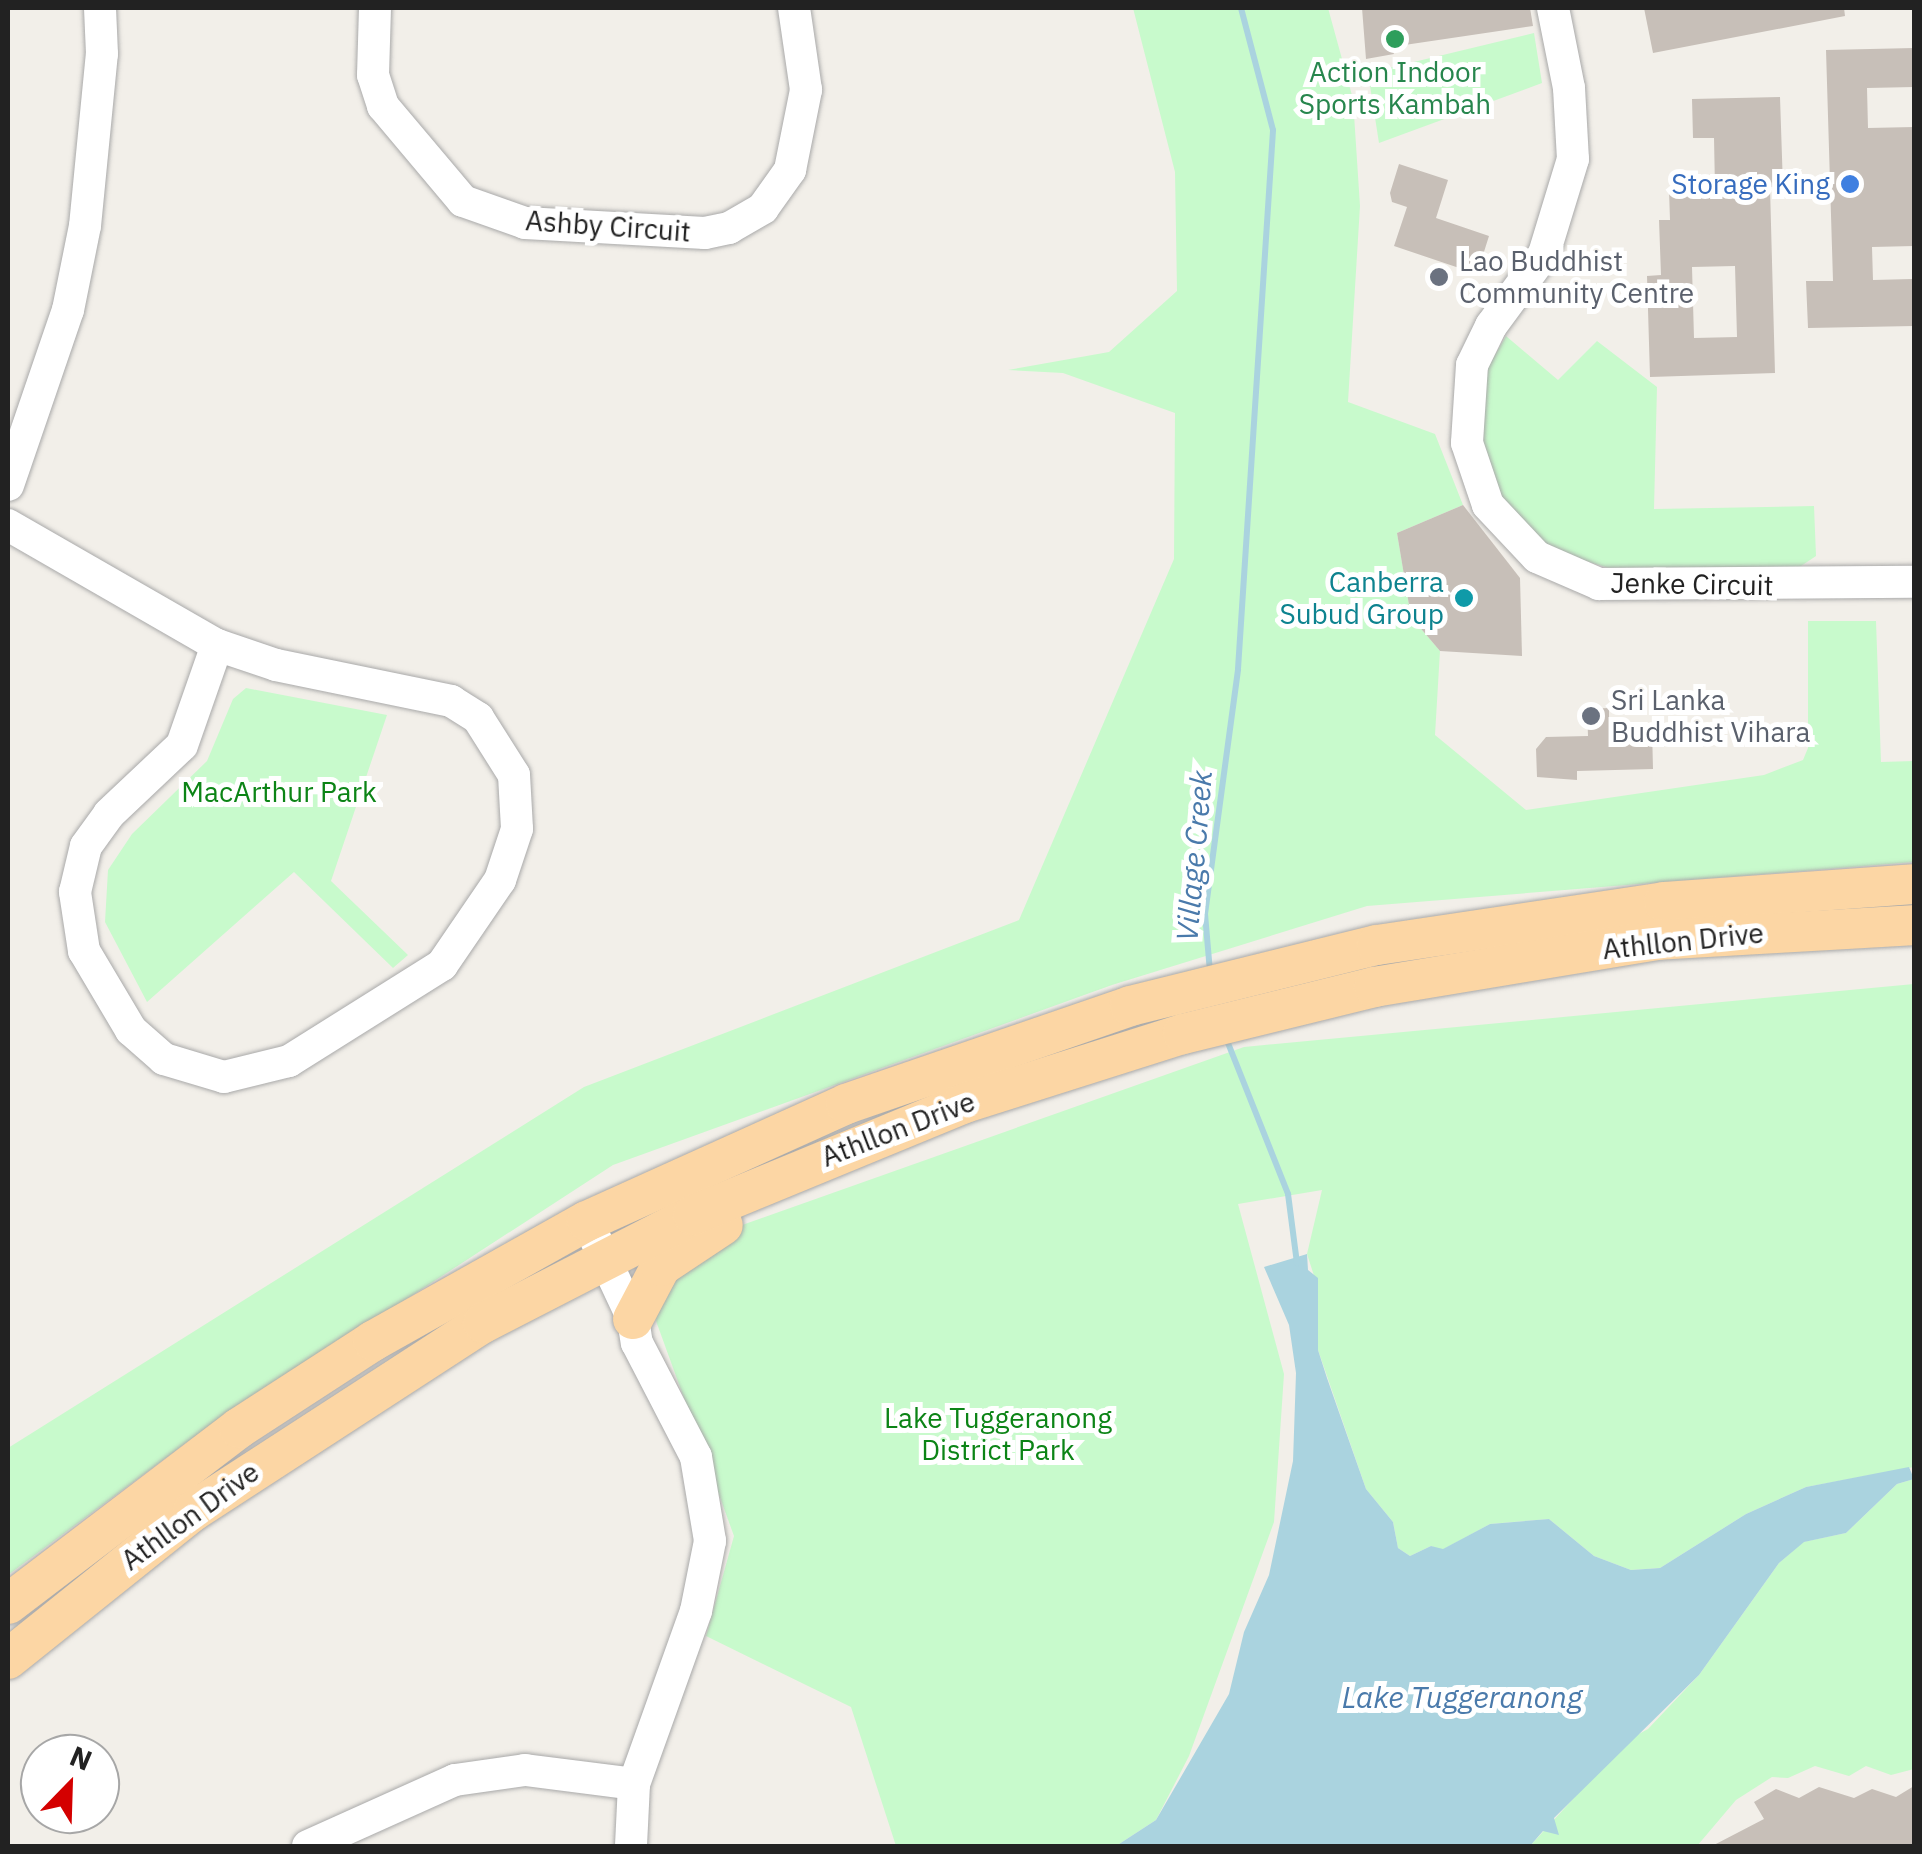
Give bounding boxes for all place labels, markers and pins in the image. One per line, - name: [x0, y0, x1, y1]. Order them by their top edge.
- marker: Action Indoor Sports Kambah: [1384, 28, 1406, 50]
- place label: Action Indoor Sports Kambah: [1299, 55, 1491, 121]
- place label: Storage King: [1671, 167, 1830, 201]
- marker: Storage King: [1839, 173, 1861, 195]
- place label: Lao Buddhist Community Centre: [1459, 244, 1694, 310]
- marker: Lao Buddhist Community Centre: [1428, 266, 1450, 288]
- place label: Canberra Subud Group: [1279, 565, 1444, 631]
- marker: Canberra Subud Group: [1453, 587, 1475, 609]
- place label: Sri Lanka Buddhist Vihara: [1611, 683, 1810, 749]
- marker: Sri Lanka Buddhist Vihara: [1580, 705, 1602, 727]

